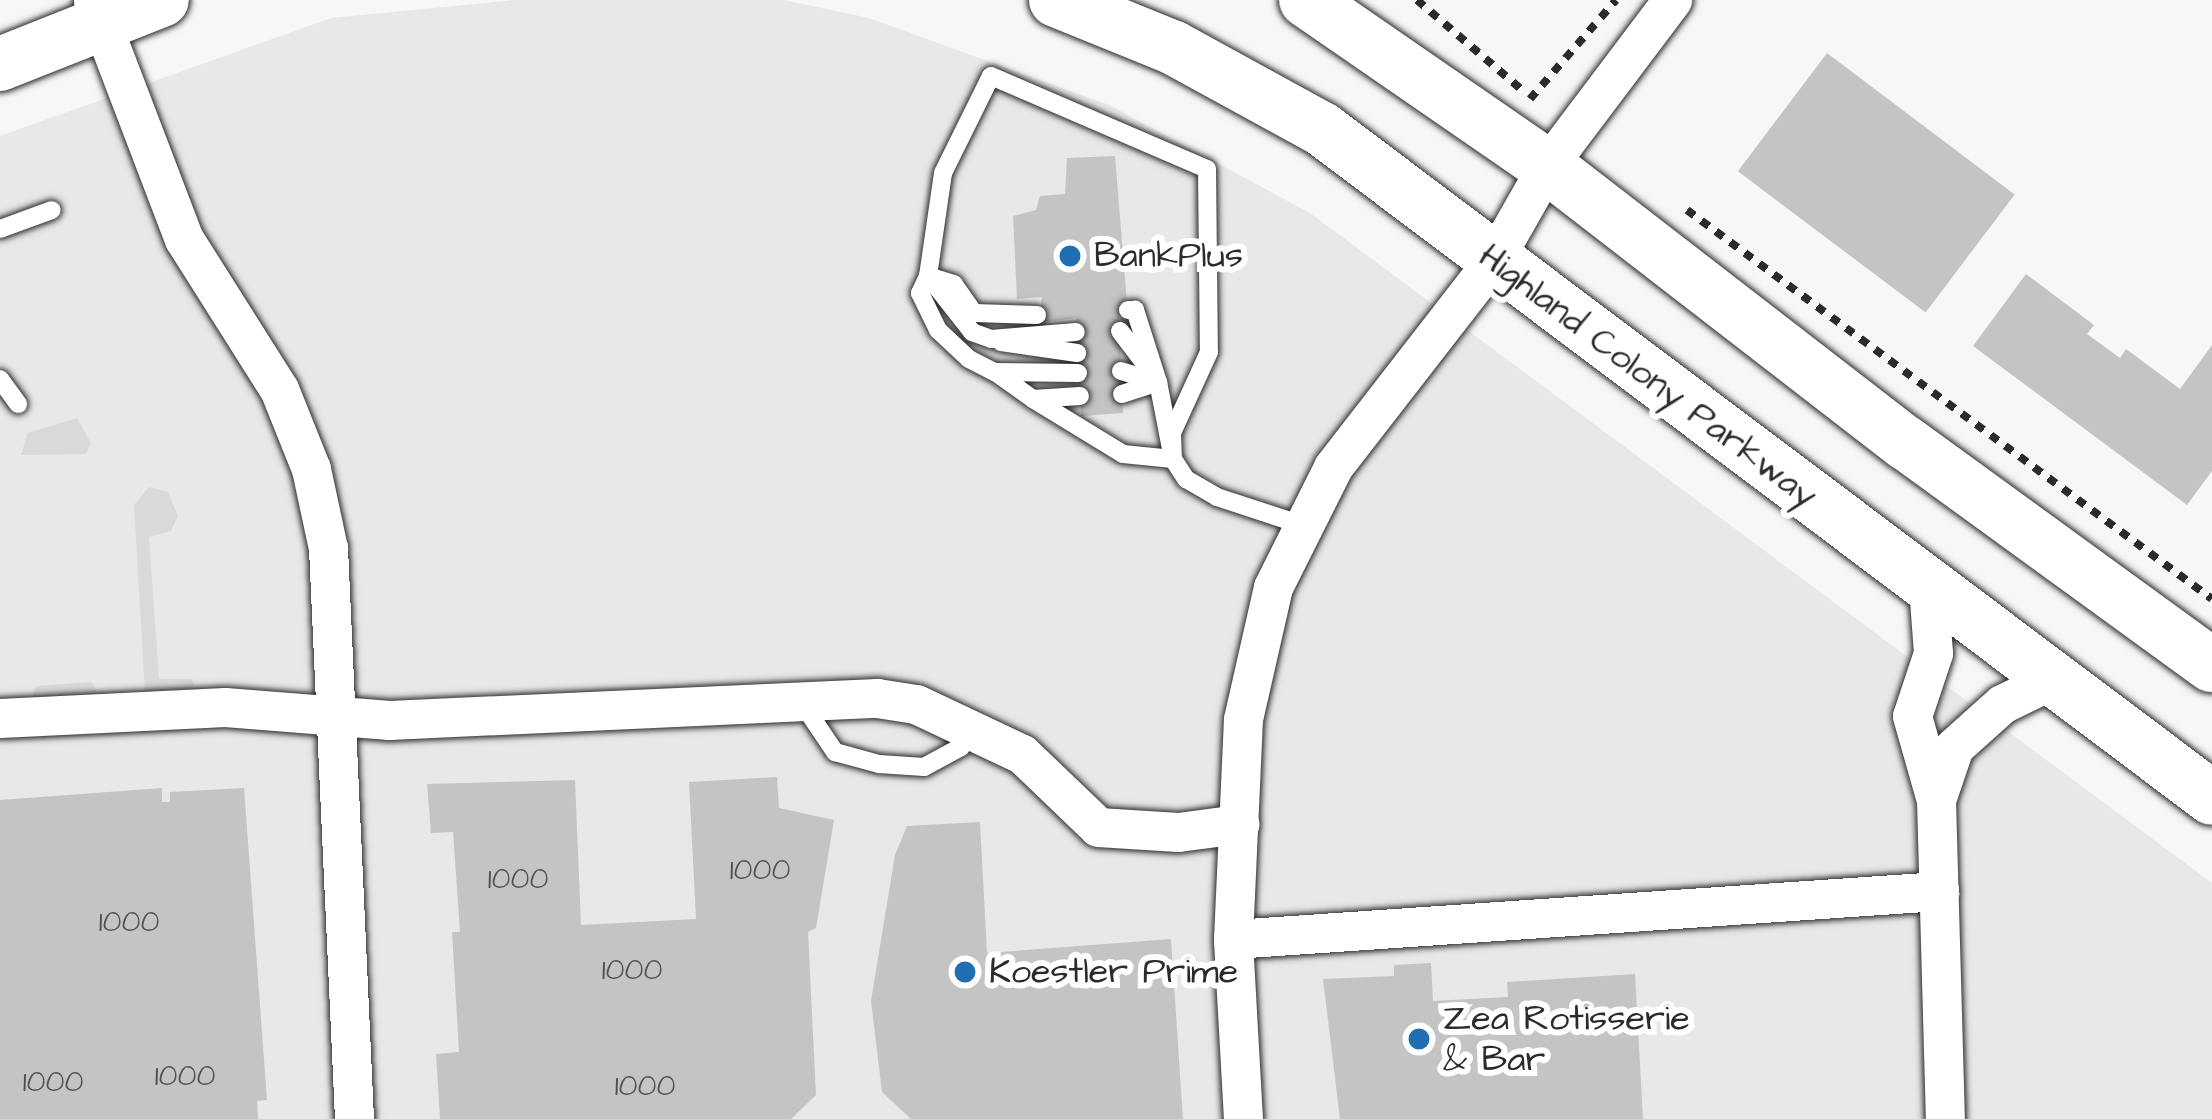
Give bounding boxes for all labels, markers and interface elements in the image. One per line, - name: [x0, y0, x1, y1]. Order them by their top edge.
- place label: BankPlus: [1094, 234, 1243, 278]
- street label: Highland Colony Parkway: [1470, 235, 1826, 517]
- marker: BankPlus: [1057, 243, 1083, 269]
- house number: 1000: [730, 852, 790, 888]
- house number: 1000: [488, 861, 548, 897]
- house number: 1000: [99, 904, 159, 940]
- place label: Koestler Prime: [989, 950, 1238, 994]
- house number: 1000: [602, 952, 662, 988]
- marker: Koestler Prime: [952, 959, 978, 985]
- place label: Zea Rotisserie & Bar: [1443, 996, 1690, 1081]
- marker: Zea Rotisserie & Bar: [1406, 1026, 1432, 1052]
- house number: 1000: [155, 1058, 215, 1094]
- house number: 1000: [23, 1064, 83, 1100]
- house number: 1000: [615, 1068, 675, 1104]

